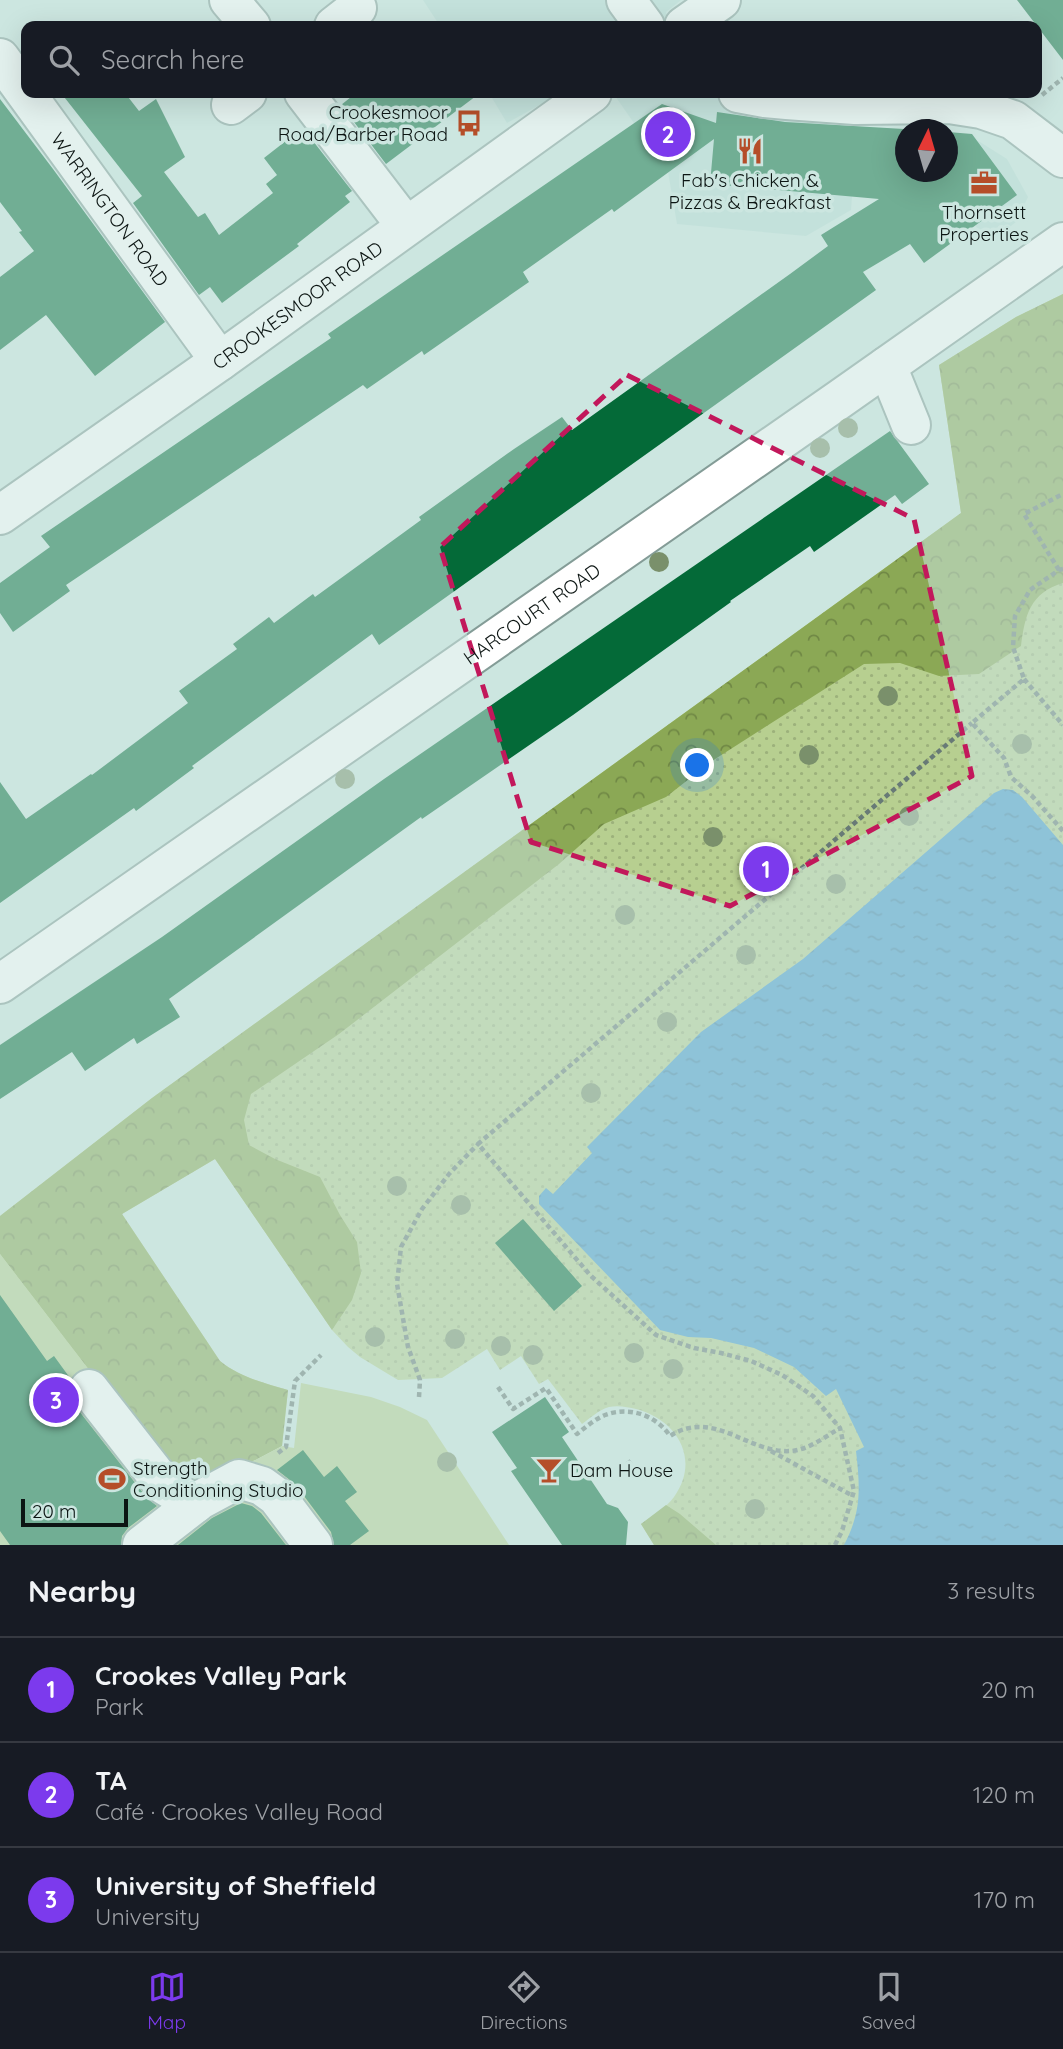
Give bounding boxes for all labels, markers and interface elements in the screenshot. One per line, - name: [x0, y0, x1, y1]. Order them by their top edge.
- search box: [21, 21, 1042, 98]
- icon: search: [45, 41, 83, 79]
- text: Search here: [101, 43, 245, 76]
- place label: Crookesmoor Road/Barber Road: [278, 100, 449, 146]
- bus stop icon: Crookesmoor Road/Barber Road: [454, 108, 484, 138]
- pin: 2: [645, 108, 691, 160]
- north arrow: [895, 119, 958, 182]
- street label: WARRINGTON ROAD: [46, 128, 174, 291]
- restaurant icon: Fab's Chicken & Pizzas & Breakfast: [735, 136, 765, 166]
- place label: Fab's Chicken & Pizzas & Breakfast: [669, 168, 831, 214]
- office icon: Thornsett Properties: [969, 168, 999, 198]
- place label: Thornsett Properties: [939, 200, 1029, 246]
- street label: CROOKESMOOR ROAD: [208, 236, 387, 375]
- street label: HARCOURT ROAD: [459, 558, 605, 670]
- your location: [680, 748, 714, 782]
- pin: 1: [743, 843, 789, 895]
- pin: 3: [33, 1374, 79, 1426]
- bar icon: Dam House: [534, 1455, 564, 1485]
- place label: Strength Conditioning Studio: [133, 1456, 304, 1502]
- place label: Dam House: [570, 1458, 673, 1482]
- sports icon: Strength Conditioning Studio: [97, 1464, 127, 1494]
- scale bar: [21, 1496, 128, 1528]
- text: 20 m: [32, 1499, 76, 1523]
- text: Nearby: [28, 1572, 136, 1610]
- text: 3 results: [947, 1576, 1035, 1605]
- text: Crookes Valley Park: [95, 1659, 347, 1692]
- text: 1: [47, 1675, 55, 1704]
- text: 20 m: [981, 1675, 1035, 1704]
- text: Park: [95, 1692, 144, 1721]
- text: TA: [95, 1764, 127, 1797]
- text: 2: [44, 1780, 58, 1809]
- text: 120 m: [973, 1780, 1035, 1809]
- text: Café · Crookes Valley Road: [95, 1797, 383, 1826]
- text: University of Sheffield: [95, 1869, 376, 1902]
- text: 3: [45, 1885, 57, 1914]
- text: 170 m: [974, 1885, 1035, 1914]
- text: University: [95, 1902, 200, 1931]
- tab: Map: [147, 1968, 186, 2034]
- tab: Directions: [480, 1968, 567, 2034]
- tab: Saved: [862, 1968, 916, 2034]

